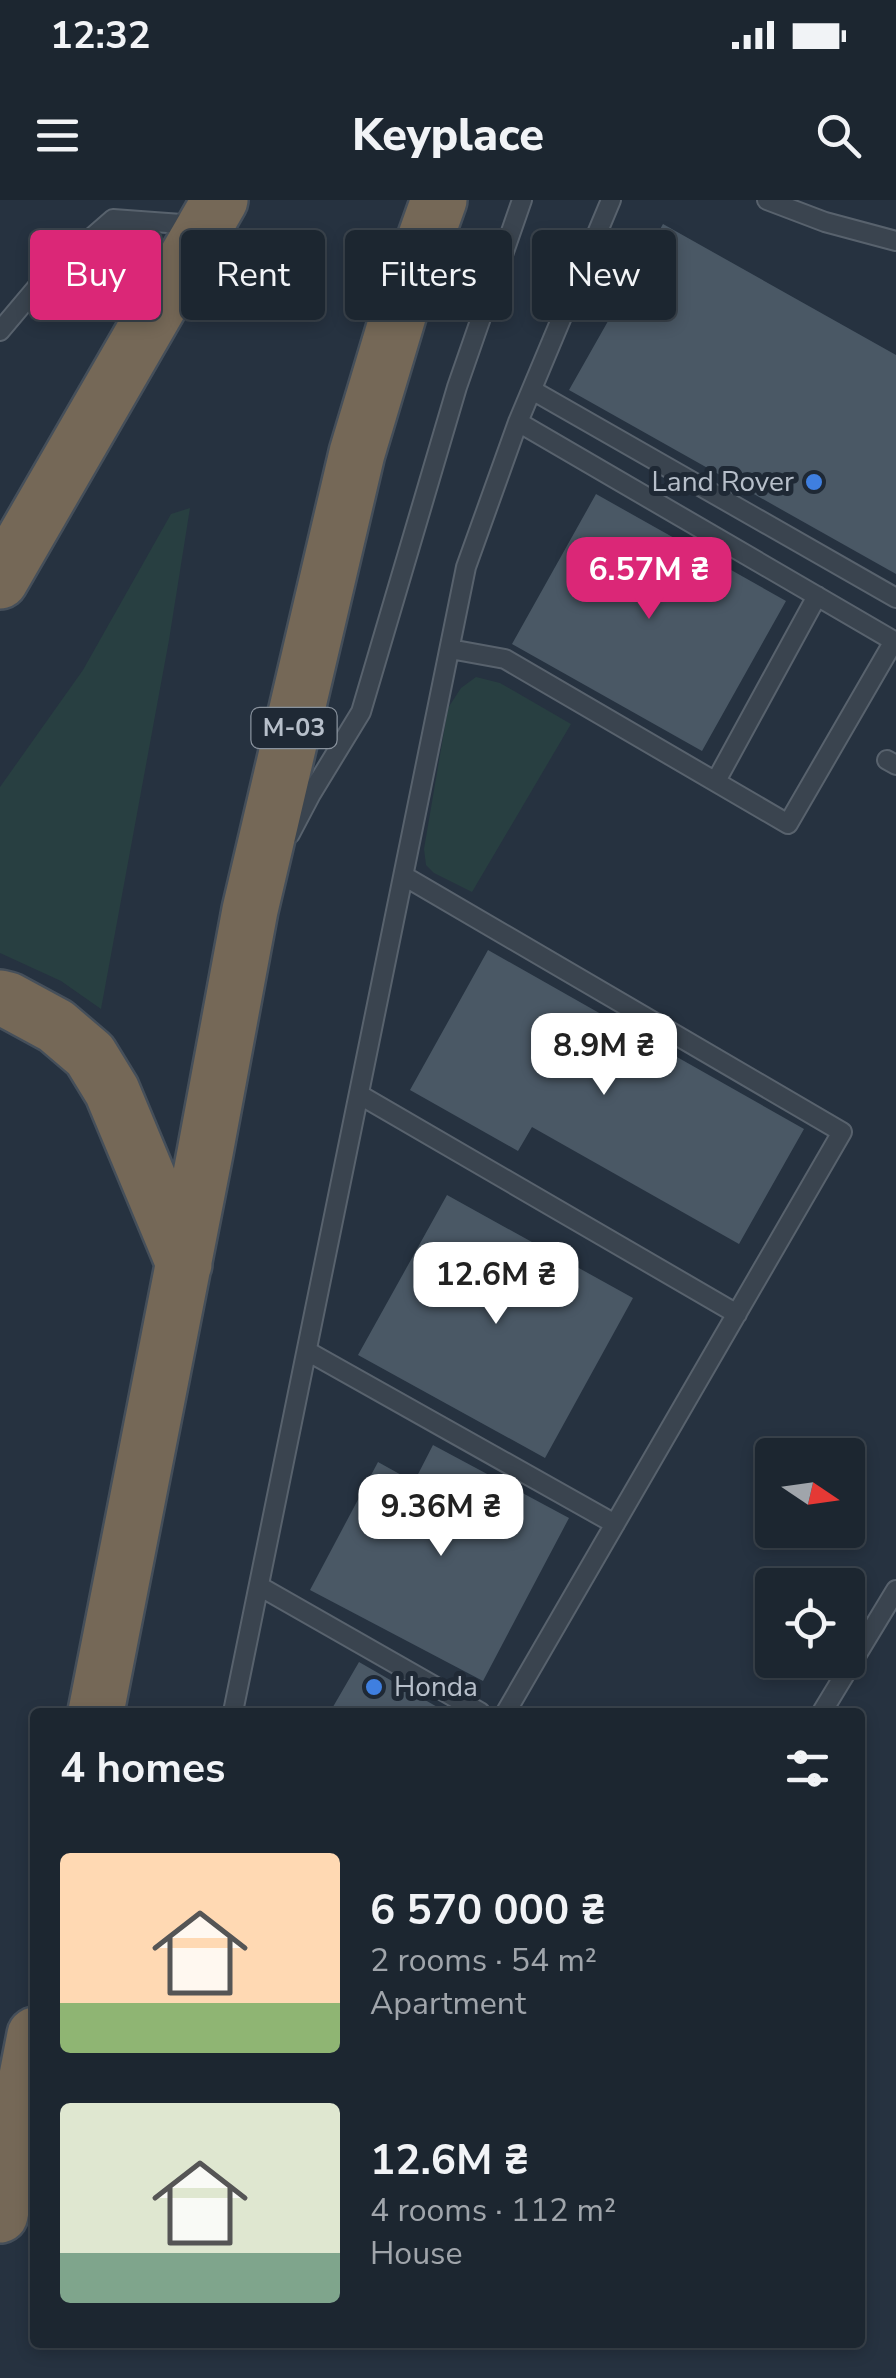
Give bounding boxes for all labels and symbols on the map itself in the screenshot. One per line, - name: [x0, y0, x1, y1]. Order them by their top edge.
- place label: Land Rover: [652, 463, 794, 501]
- marker: Land Rover: [803, 471, 825, 493]
- pin: 6.57M ₴: [557, 537, 741, 622]
- road number: М-03: [252, 708, 336, 748]
- pin: 8.9M ₴: [523, 1013, 685, 1098]
- pin: 12.6M ₴: [404, 1242, 588, 1327]
- north arrow: [755, 1438, 865, 1548]
- pin: 9.36M ₴: [349, 1474, 533, 1559]
- place label: Honda: [394, 1668, 478, 1706]
- marker: Honda: [363, 1676, 385, 1698]

